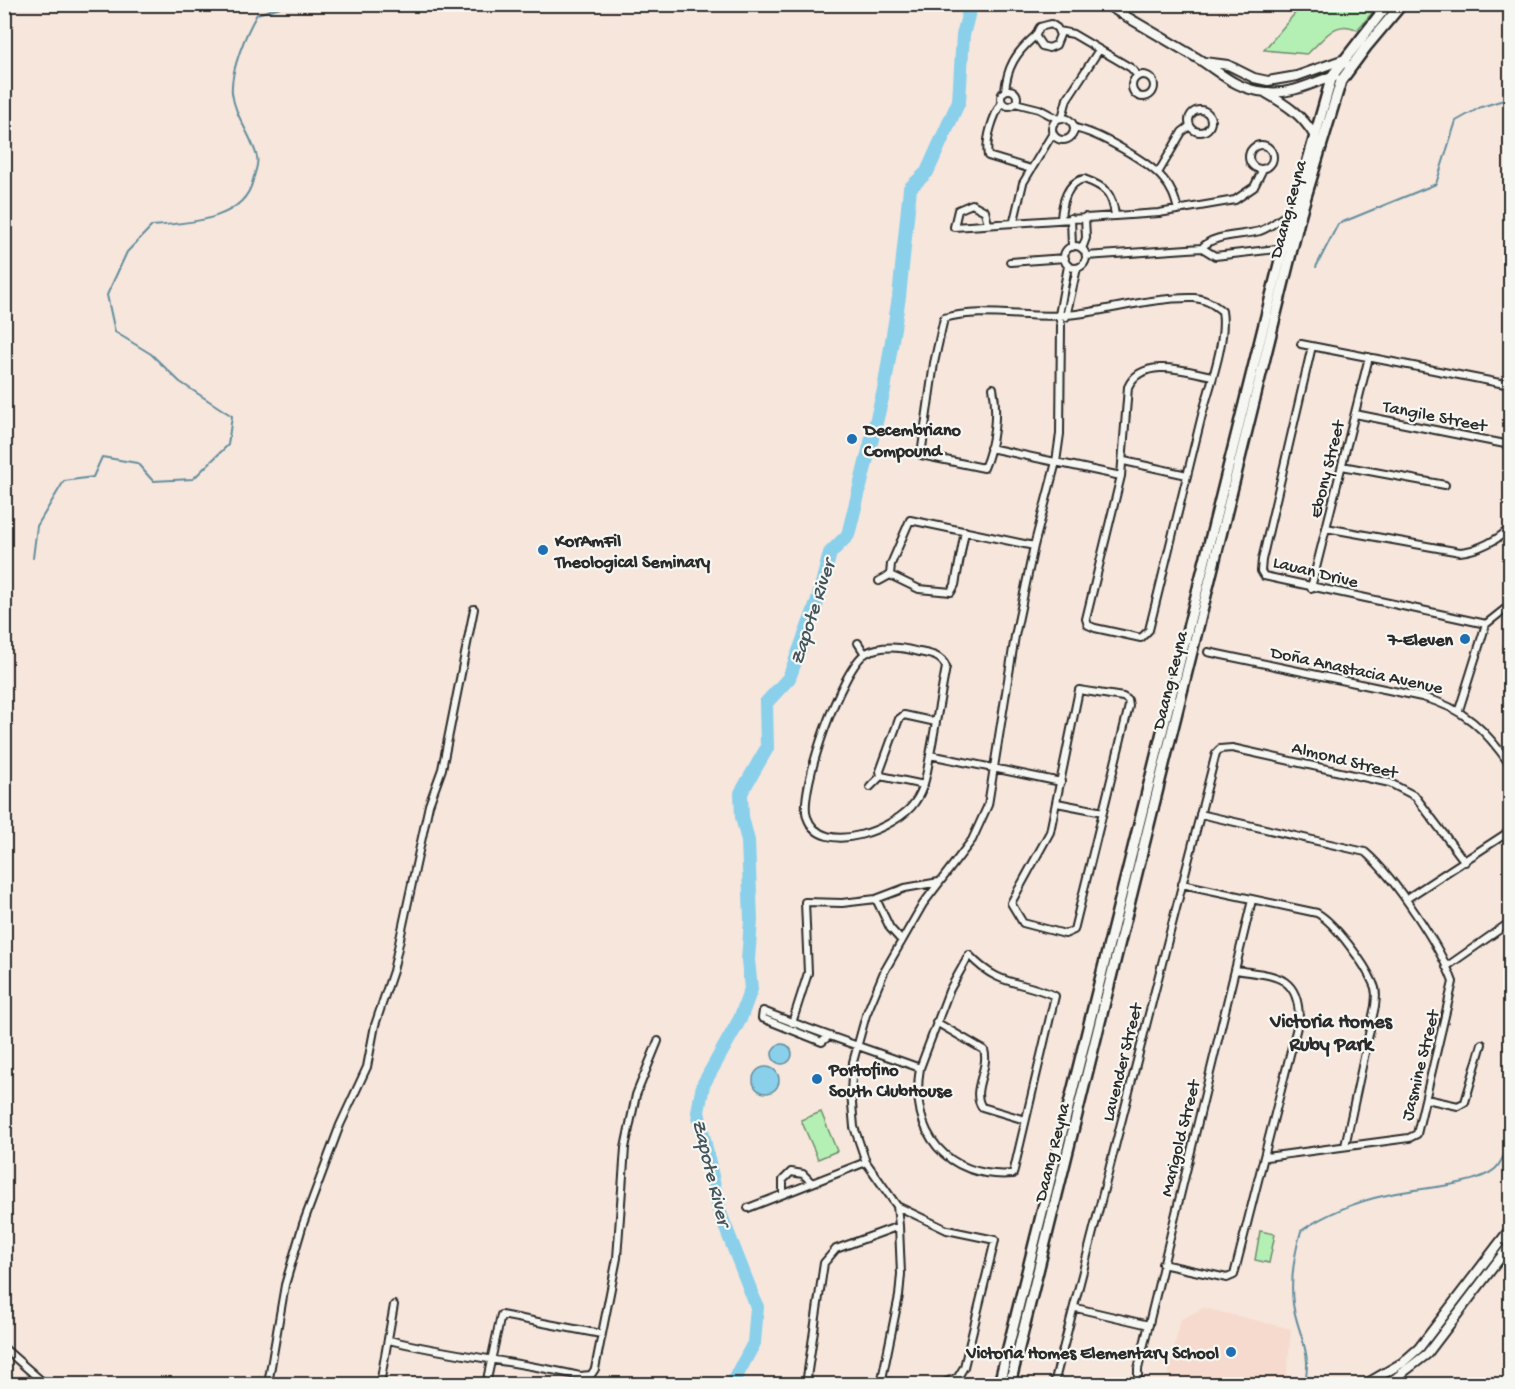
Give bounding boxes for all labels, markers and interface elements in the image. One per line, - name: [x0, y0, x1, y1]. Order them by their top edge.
- street label: Daang Reyna: [1266, 157, 1313, 262]
- street label: Tangile Street: [1380, 397, 1490, 438]
- street label: Ebony Street: [1306, 417, 1351, 521]
- place label: Decembriano Compound: [862, 421, 962, 463]
- marker: Decembriano Compound: [845, 432, 859, 446]
- place label: KorAmFil Theological Seminary: [553, 532, 710, 574]
- marker: KorAmFil Theological Seminary: [536, 543, 550, 557]
- street label: Lauan Drive: [1271, 553, 1361, 594]
- water label: Zapote River: [787, 554, 843, 668]
- street label: Daang Reyna: [1149, 628, 1194, 733]
- place label: 7-Eleven: [1387, 631, 1453, 652]
- marker: 7-Eleven: [1458, 632, 1472, 646]
- street label: Doña Anastacia Avenue: [1268, 643, 1445, 700]
- street label: Almond Street: [1289, 738, 1401, 785]
- street label: Lavender Street: [1099, 1000, 1149, 1124]
- street label: Jasmine Street: [1398, 1007, 1446, 1123]
- district label: Victoria Homes Ruby Park: [1269, 1012, 1394, 1058]
- place label: Portofino South ClubHouse: [828, 1061, 953, 1103]
- marker: Portofino South ClubHouse: [810, 1072, 824, 1086]
- street label: Marigold Street: [1157, 1077, 1206, 1199]
- street label: Daang Reyna: [1031, 1100, 1076, 1205]
- water label: Zapote River: [685, 1117, 735, 1232]
- place label: Victoria Homes Elementary School: [965, 1344, 1219, 1365]
- marker: Victoria Homes Elementary School: [1224, 1345, 1238, 1359]

